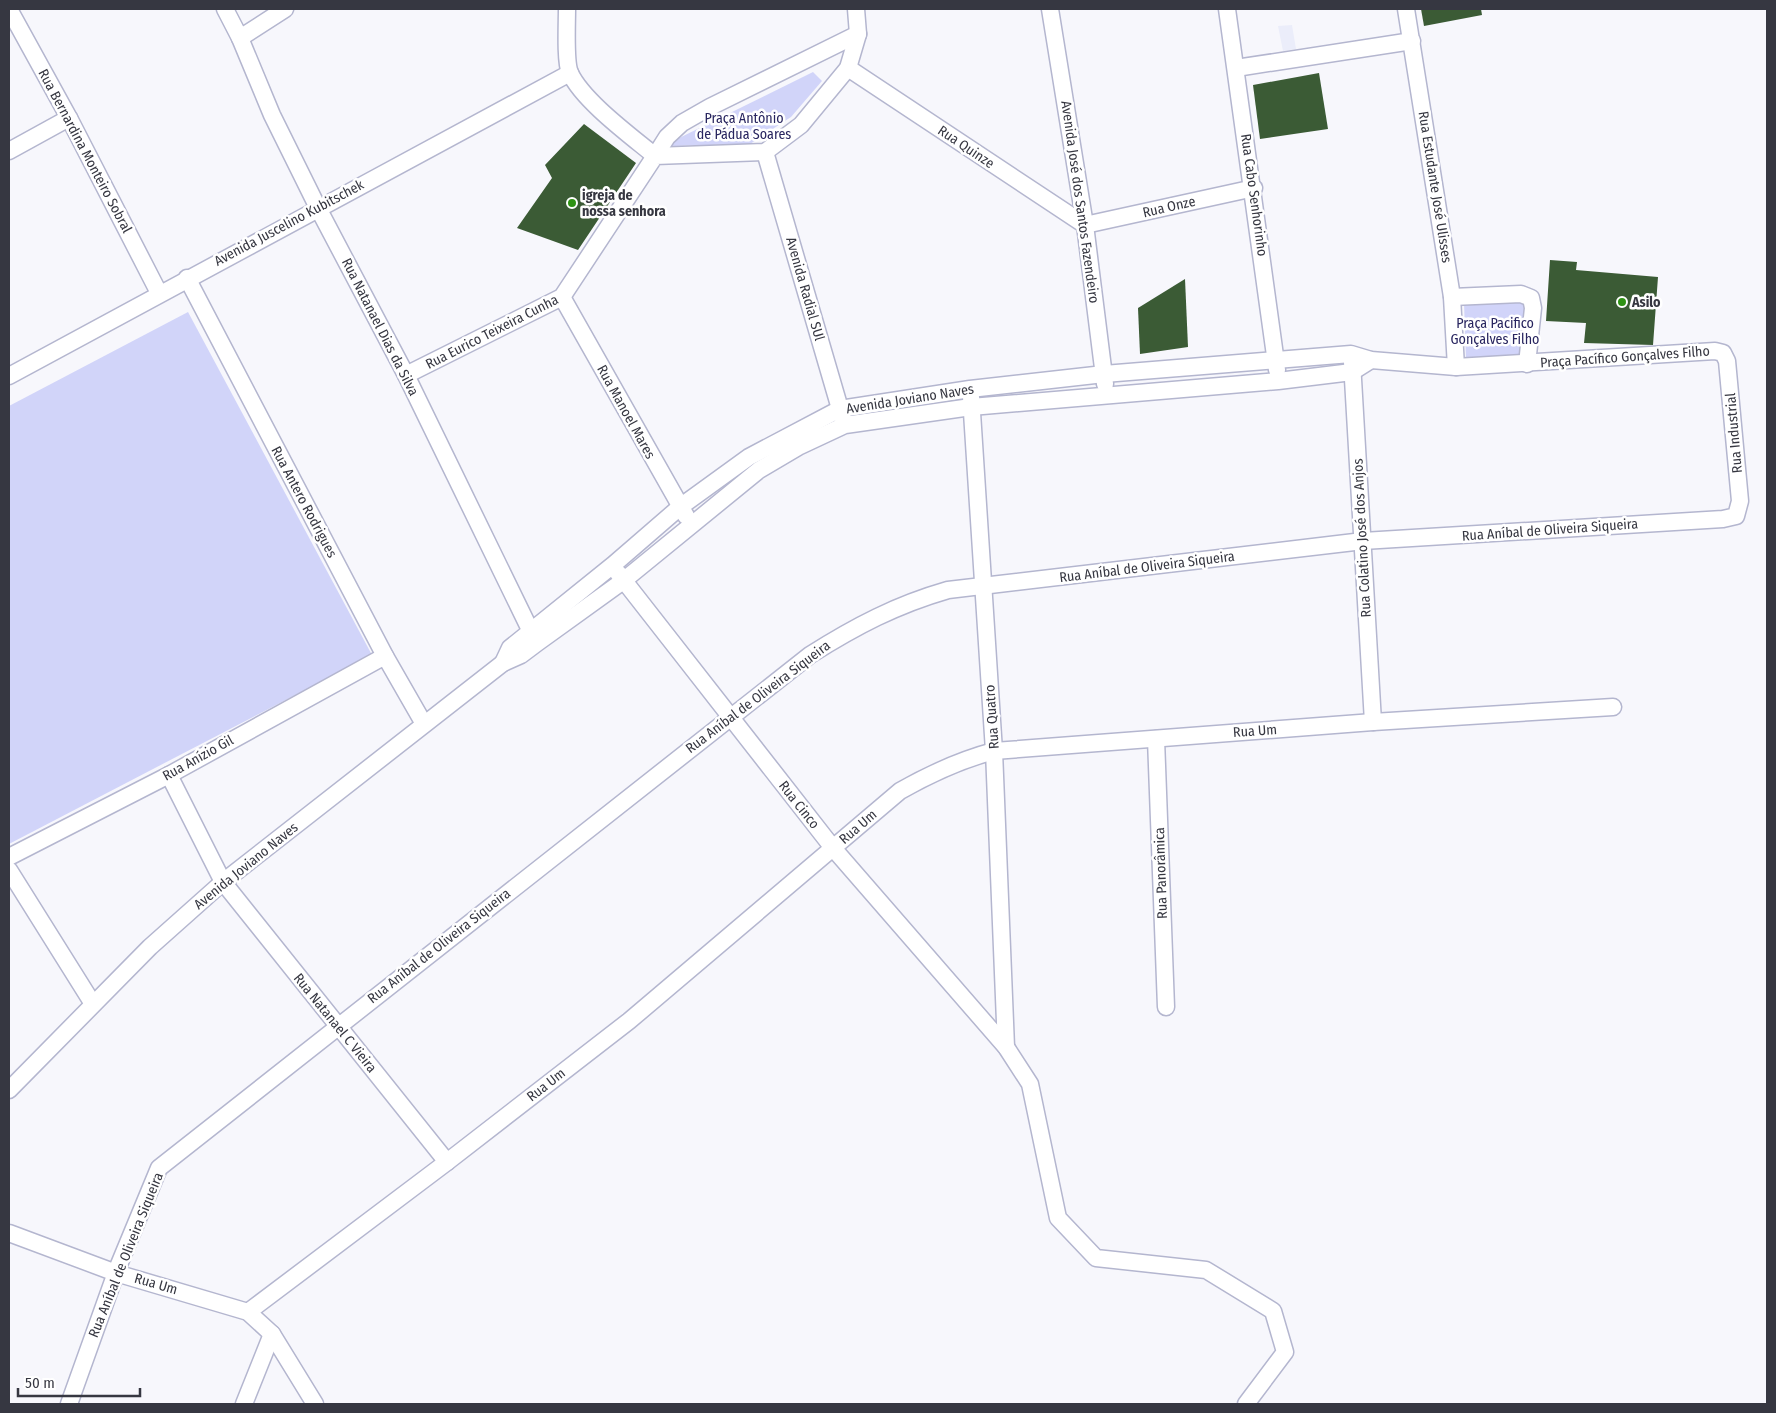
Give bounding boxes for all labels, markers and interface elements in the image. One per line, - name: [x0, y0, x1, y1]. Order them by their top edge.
- street label: Rua Bernardina Monteiro Sobral: [35, 66, 136, 236]
- street label: Avenida José dos Santos Fazendeiro: [1057, 100, 1103, 304]
- park label: Praça Antônio de Pádua Soares: [697, 110, 791, 143]
- street label: Rua Estudante José Ulisses: [1415, 110, 1455, 264]
- street label: Rua Quinze: [935, 122, 998, 172]
- street label: Rua Cabo Senhorinho: [1237, 133, 1271, 257]
- street label: Avenida Juscelino Kubitschek: [211, 176, 367, 270]
- place label: igreja de nossa senhora: [582, 187, 666, 220]
- street label: Rua Onze: [1141, 193, 1197, 221]
- marker: igreja de nossa senhora: [566, 197, 578, 209]
- street label: Avenida Radial SUl: [782, 235, 828, 343]
- street label: Rua Natanael Dias da Silva: [338, 255, 422, 399]
- street label: Rua Eurico Teixeira Cunha: [423, 291, 561, 373]
- place label: Asilo: [1631, 294, 1661, 311]
- marker: Asilo: [1616, 296, 1628, 308]
- park label: Praça Pacifico Gonçalves Filho: [1451, 315, 1539, 348]
- street label: Praça Pacífico Gonçalves Filho: [1540, 343, 1710, 371]
- street label: Rua Manoel Mares: [593, 362, 659, 462]
- street label: Avenida Joviano Naves: [845, 381, 975, 417]
- street label: Rua Industrial: [1722, 392, 1746, 474]
- street label: Rua Antero Rodrigues: [267, 443, 341, 561]
- street label: Rua Colatino José dos Anjos: [1349, 458, 1375, 618]
- street label: Rua Aníbal de Oliveira Siqueira: [1461, 515, 1639, 545]
- street label: Rua Aníbal de Oliveira Siqueira: [1058, 548, 1236, 586]
- street label: Rua Aníbal de Oliveira Siqueira: [682, 637, 834, 757]
- street label: Rua Quatro: [981, 684, 1003, 750]
- street label: Rua Um: [1232, 721, 1278, 741]
- street label: Rua Anízio Gil: [160, 731, 237, 784]
- street label: Rua Cinco: [775, 778, 823, 832]
- street label: Rua Um: [836, 806, 880, 848]
- street label: Avenida Joviano Naves: [191, 819, 301, 913]
- street label: Rua Panorâmica: [1151, 827, 1171, 919]
- street label: Rua Aníbal de Oliveira Siqueira: [364, 885, 514, 1007]
- street label: Rua Natanael C Vieira: [290, 970, 380, 1076]
- street label: Rua Um: [523, 1065, 569, 1105]
- street label: Rua Aníbal de Oliveira Siqueira: [85, 1170, 167, 1340]
- street label: Rua Um: [132, 1270, 180, 1298]
- scale bar: [18, 1366, 140, 1398]
- text: 50 m: [25, 1374, 55, 1392]

